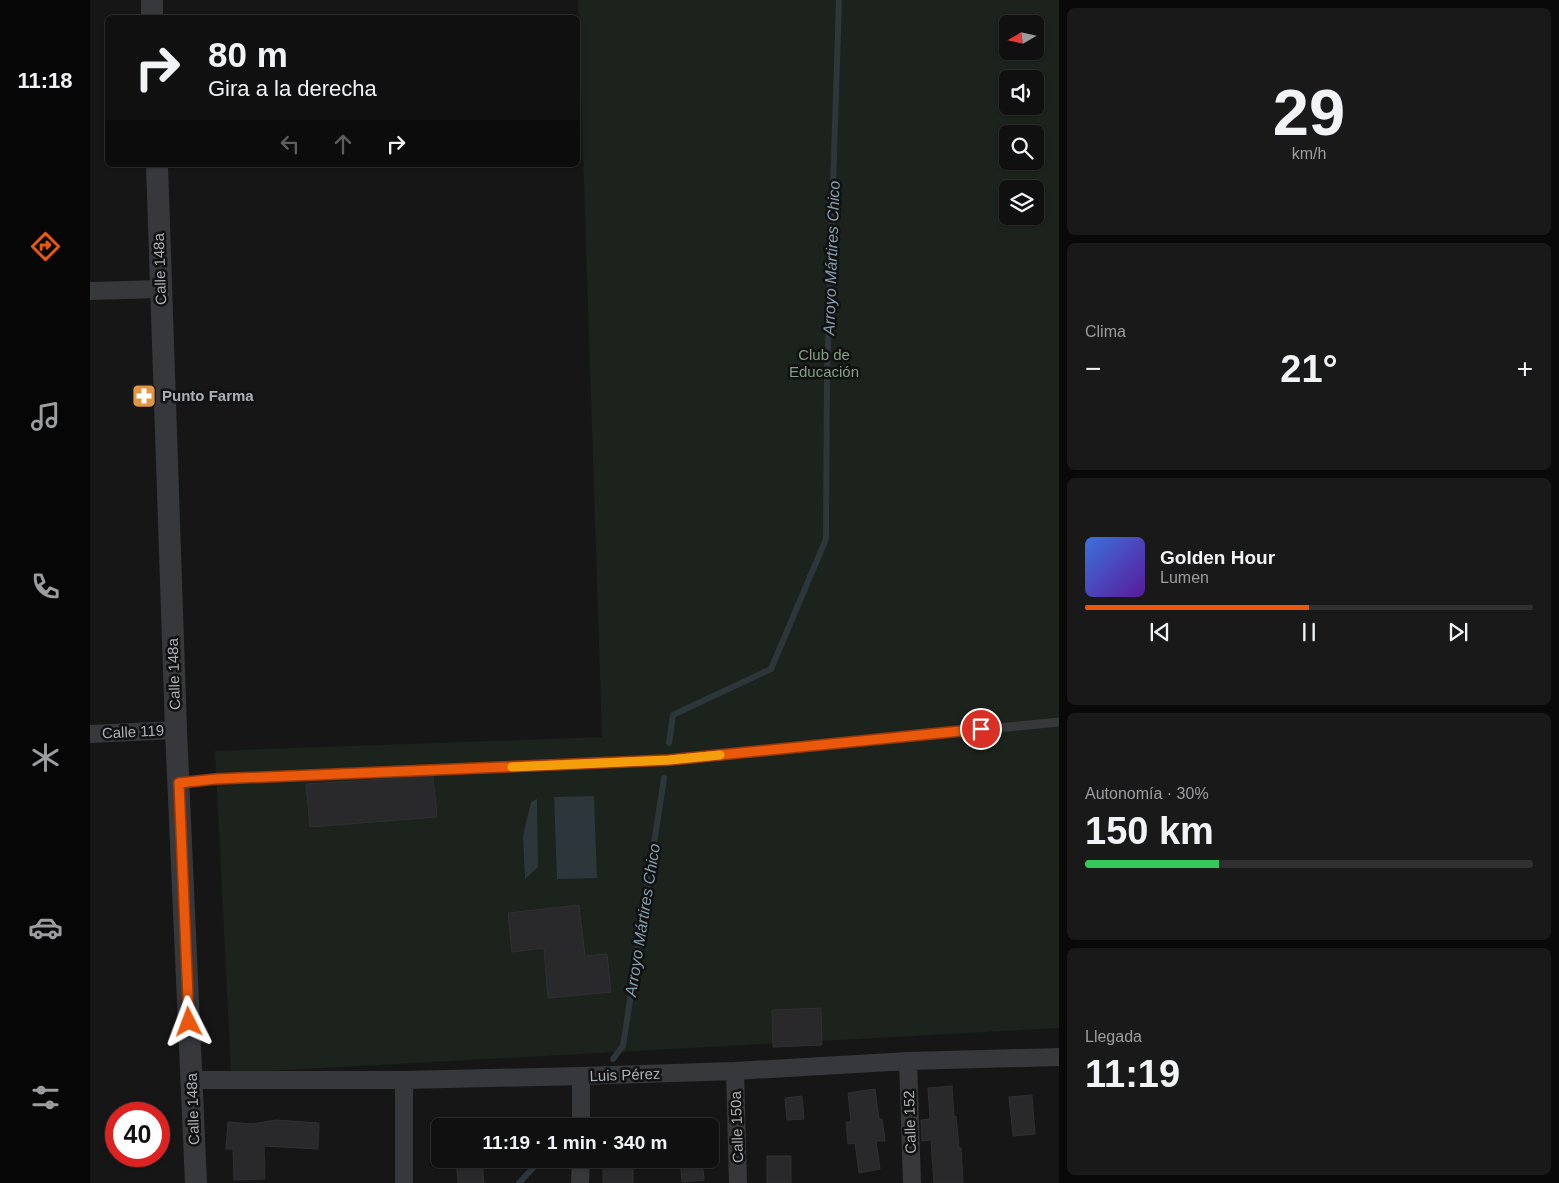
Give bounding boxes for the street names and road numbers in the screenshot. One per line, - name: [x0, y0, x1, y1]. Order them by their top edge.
- street label: Calle 148a: [150, 232, 169, 305]
- street label: Calle 148a: [164, 637, 183, 710]
- street label: Calle 119: [101, 721, 165, 742]
- street label: Luis Pérez: [589, 1065, 661, 1084]
- street label: Calle 148a: [183, 1072, 202, 1145]
- street label: Calle 150a: [727, 1090, 746, 1163]
- street label: Calle 152: [900, 1090, 919, 1154]

